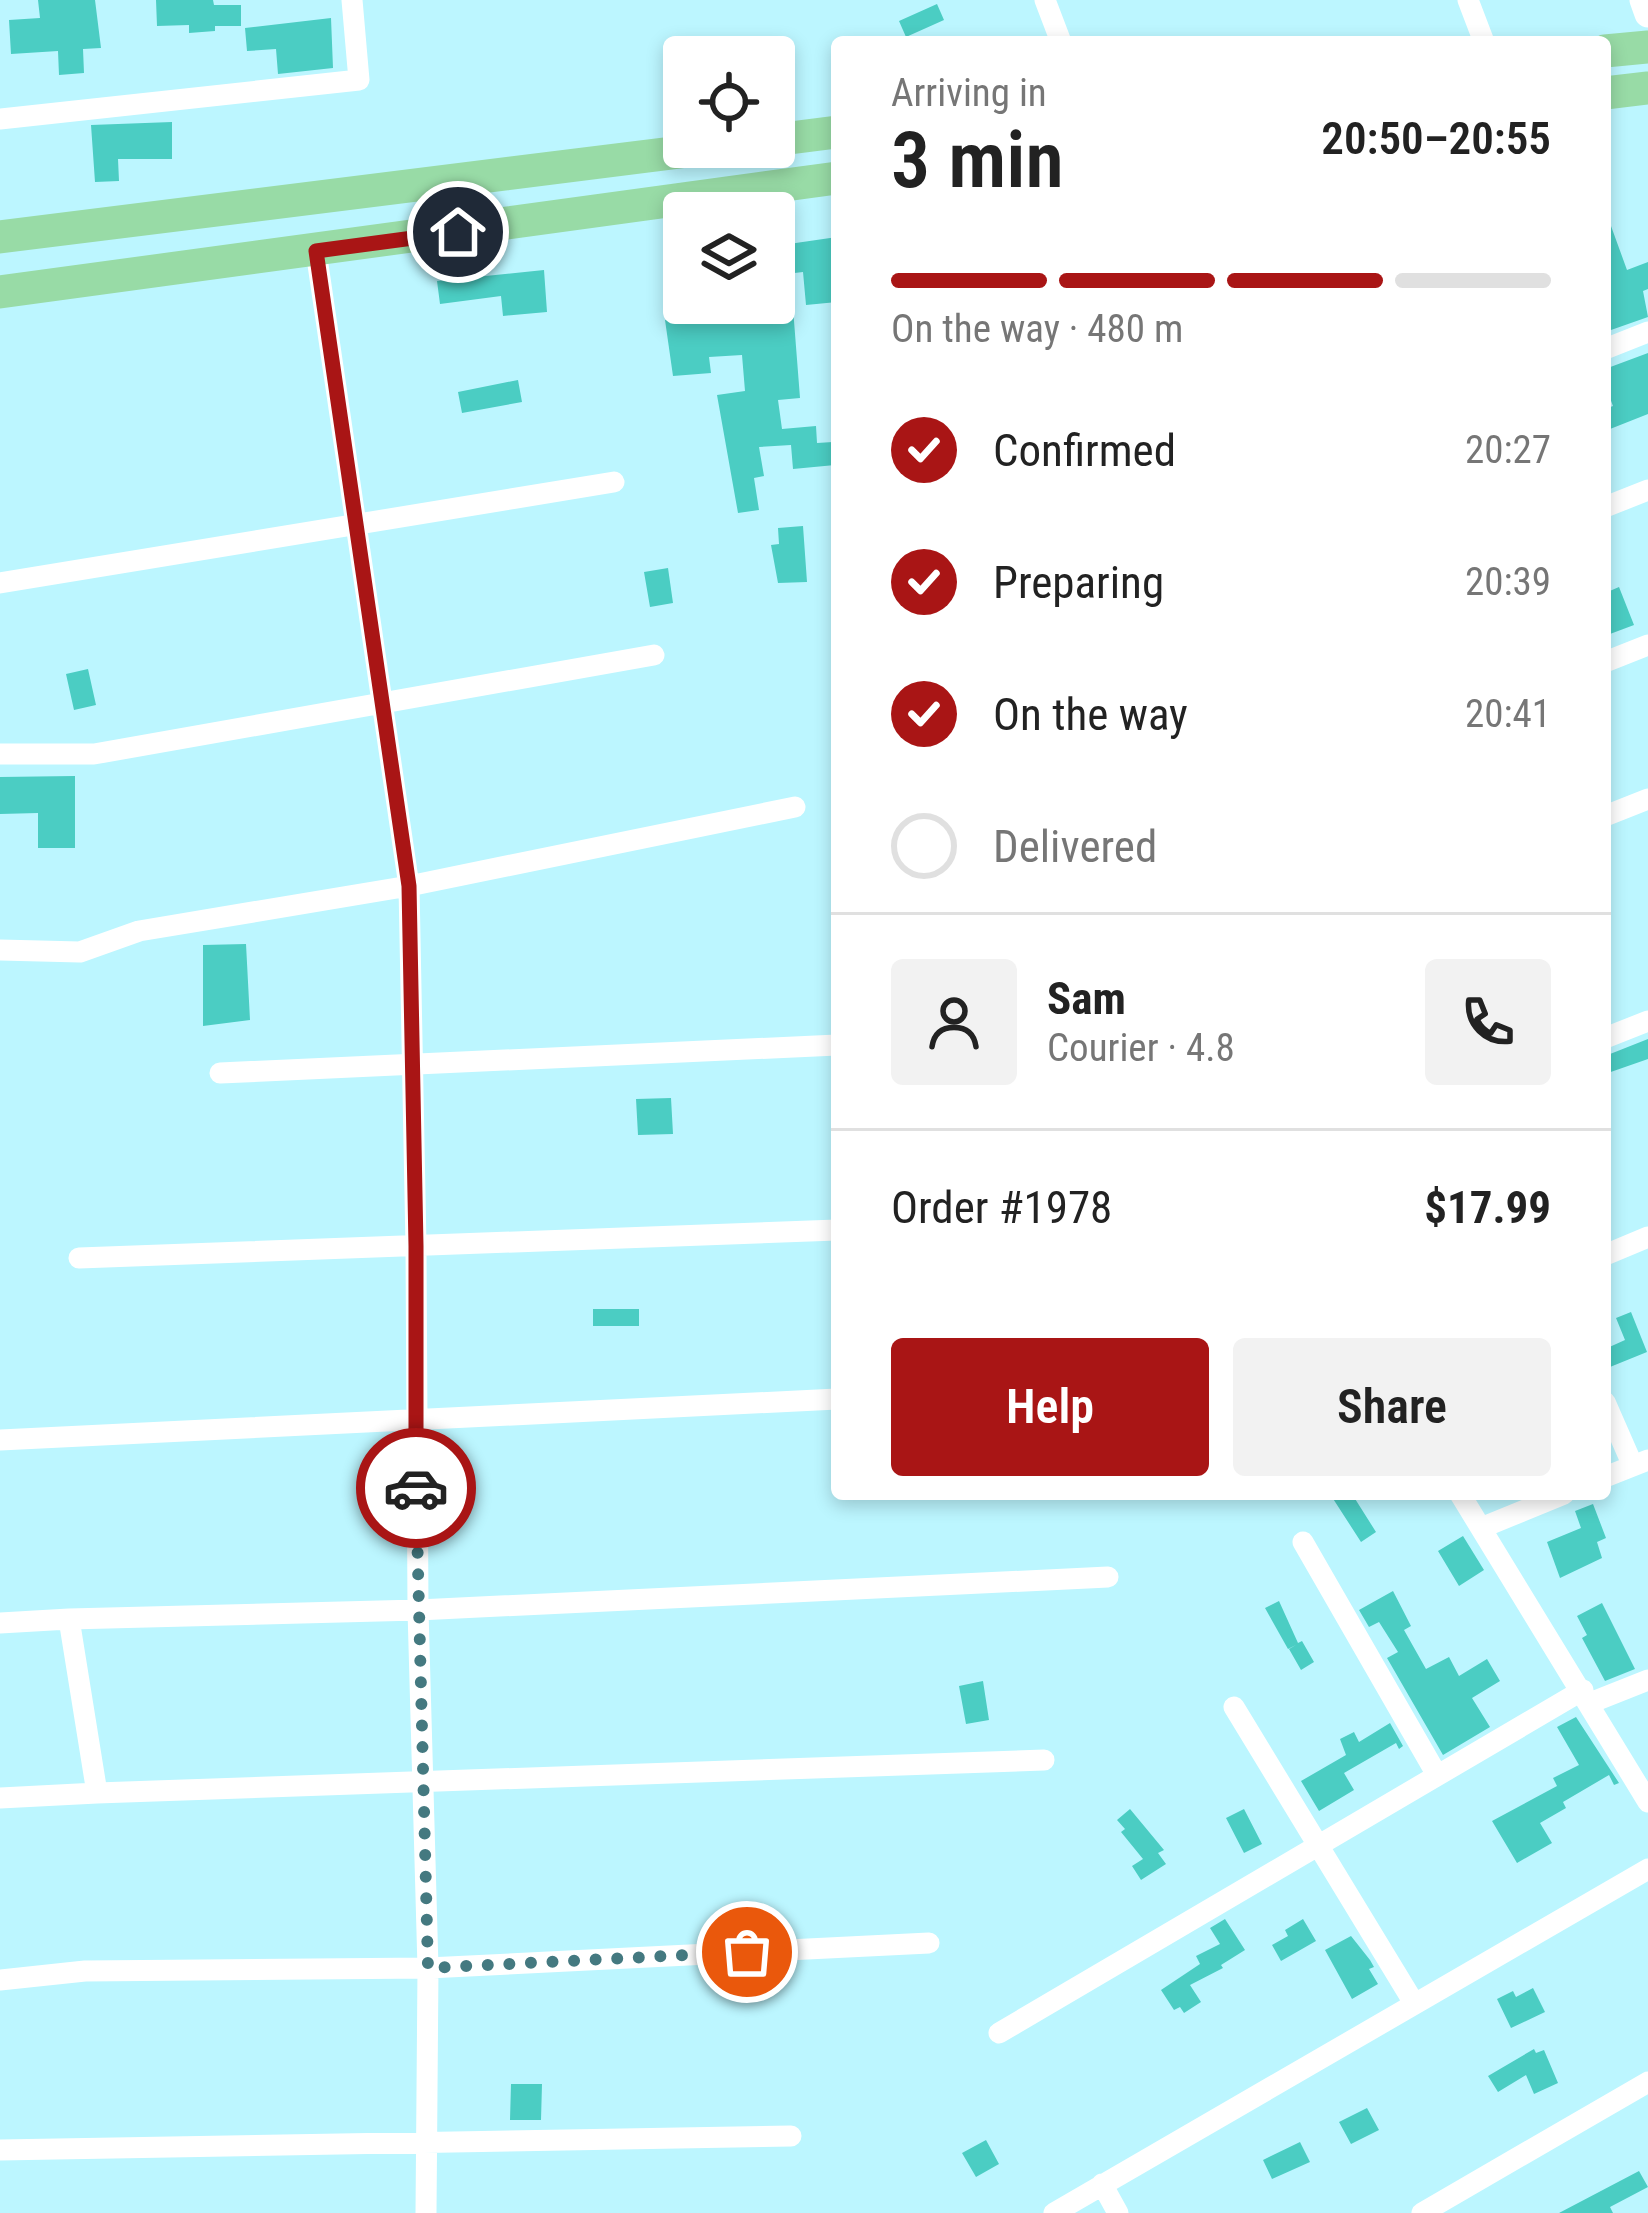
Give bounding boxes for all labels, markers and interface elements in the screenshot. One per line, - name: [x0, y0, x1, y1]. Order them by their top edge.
- map controls: [663, 36, 795, 324]
- button: locate: [663, 36, 795, 168]
- text: Arriving in: [891, 70, 1047, 116]
- text: 20:50–20:55: [1321, 112, 1551, 165]
- text: 3 min: [891, 115, 1064, 206]
- pin: [407, 181, 509, 283]
- button: layers: [663, 192, 795, 324]
- icon: home: [425, 199, 491, 265]
- text: On the way · 480 m: [891, 306, 1183, 352]
- icon: check: [891, 417, 957, 483]
- text: Confirmed: [993, 424, 1176, 477]
- text: 20:27: [1465, 427, 1551, 473]
- icon: check: [891, 549, 957, 615]
- text: Preparing: [993, 556, 1164, 609]
- text: 20:39: [1465, 559, 1551, 605]
- icon: check: [891, 681, 957, 747]
- text: On the way: [993, 688, 1188, 741]
- text: 20:41: [1465, 691, 1551, 737]
- text: Delivered: [993, 820, 1157, 873]
- button: person: [891, 959, 1017, 1085]
- button: phone: [1425, 959, 1551, 1085]
- text: Sam: [1047, 972, 1126, 1025]
- text: Courier · 4.8: [1047, 1025, 1235, 1071]
- text: Order #1978: [891, 1181, 1112, 1234]
- text: $17.99: [1424, 1181, 1551, 1234]
- button: Help: [891, 1338, 1209, 1476]
- button: Share: [1233, 1338, 1551, 1476]
- courier: [356, 1428, 476, 1548]
- icon: car: [383, 1455, 449, 1521]
- pin: [696, 1901, 798, 2003]
- icon: bag: [714, 1919, 780, 1985]

